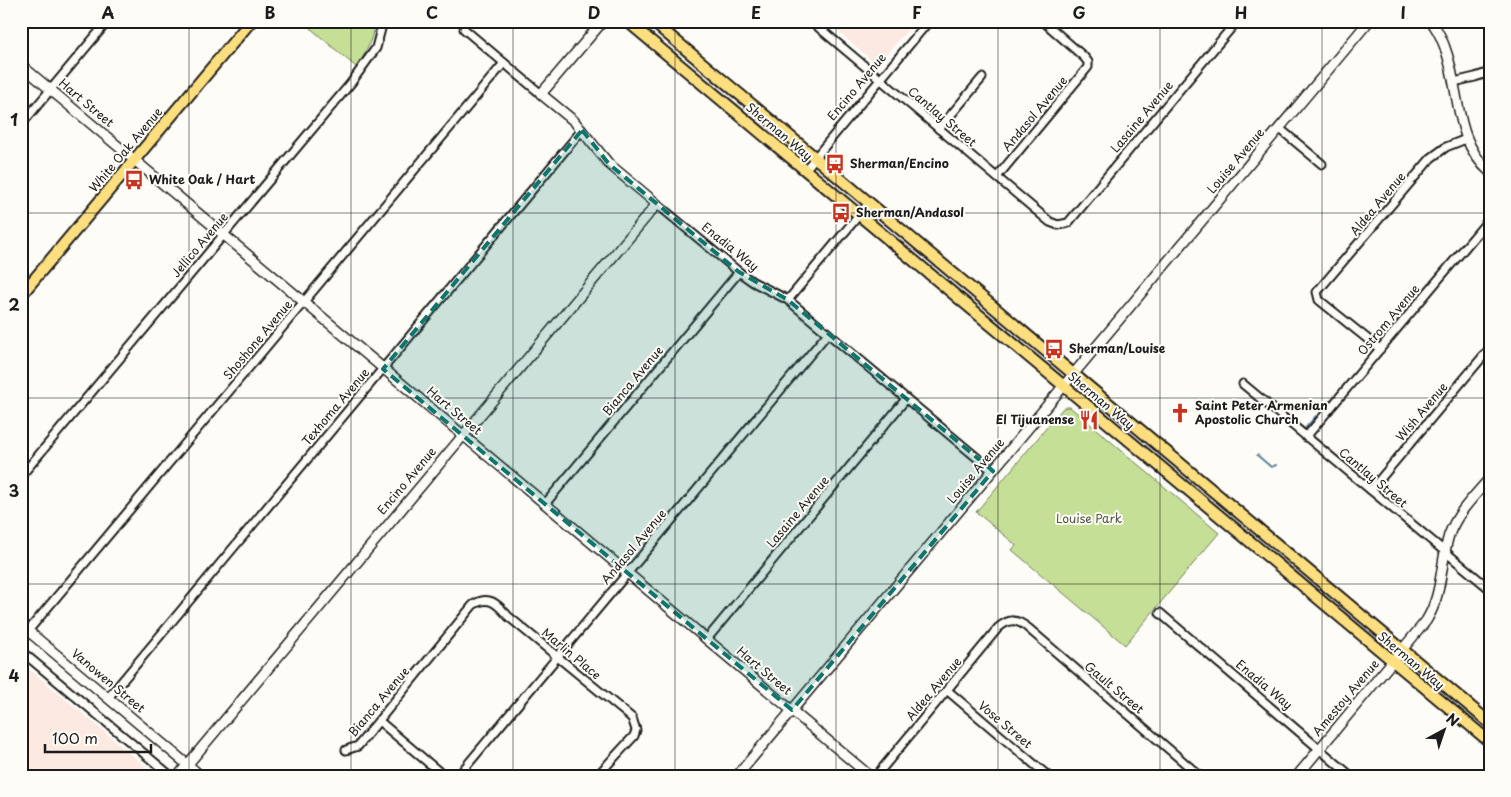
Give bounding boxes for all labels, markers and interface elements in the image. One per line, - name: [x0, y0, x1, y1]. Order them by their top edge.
- text: A: [102, 0, 115, 24]
- text: B: [265, 0, 276, 24]
- text: C: [426, 0, 438, 24]
- text: D: [588, 0, 600, 24]
- text: E: [751, 0, 761, 24]
- text: F: [912, 0, 922, 24]
- text: G: [1072, 0, 1086, 24]
- text: H: [1235, 0, 1247, 24]
- text: I: [1400, 0, 1406, 24]
- street label: Encino Avenue: [823, 48, 890, 124]
- street label: Andasol Avenue: [997, 72, 1071, 155]
- street label: Hart Street: [55, 74, 118, 131]
- street label: Lasaine Avenue: [1106, 76, 1177, 156]
- street label: Cantlay Street: [904, 82, 981, 151]
- street label: Sherman Way: [742, 98, 817, 165]
- street label: White Oak Avenue: [84, 103, 166, 196]
- text: 1: [10, 107, 18, 131]
- street label: Louise Avenue: [1202, 123, 1268, 197]
- bus stop icon: Sherman/Encino: [824, 153, 846, 175]
- place label: Sherman/Encino: [850, 154, 949, 172]
- street label: Aldea Avenue: [1345, 167, 1409, 239]
- bus stop icon: White Oak / Hart: [123, 169, 145, 191]
- place label: White Oak / Hart: [149, 170, 255, 188]
- bus stop icon: Sherman/Andasol: [830, 202, 852, 224]
- place label: Sherman/Andasol: [856, 203, 964, 221]
- street label: Jellico Avenue: [167, 208, 232, 281]
- street label: Enadia Way: [698, 217, 763, 275]
- street label: Ostrom Avenue: [1353, 280, 1424, 359]
- text: 2: [8, 292, 20, 316]
- street label: Shoshone Avenue: [219, 295, 296, 383]
- bus stop icon: Sherman/Louise: [1043, 338, 1065, 360]
- place label: Sherman/Louise: [1069, 339, 1166, 357]
- street label: Bianca Avenue: [598, 342, 667, 419]
- street label: Texhoma Avenue: [297, 363, 373, 449]
- street label: Sherman Way: [1064, 367, 1139, 434]
- street label: Wish Avenue: [1391, 378, 1452, 445]
- street label: Hart Street: [423, 382, 486, 439]
- place label: Saint Peter Armenian Apostolic Church: [1195, 396, 1328, 428]
- church icon: Saint Peter Armenian Apostolic Church: [1169, 402, 1191, 424]
- restaurant icon: El Tijuanense: [1078, 409, 1100, 431]
- place label: El Tijuanense: [996, 410, 1074, 428]
- street label: Louise Avenue: [942, 433, 1008, 507]
- street label: Encino Avenue: [373, 442, 440, 518]
- street label: Cantlay Street: [1335, 443, 1412, 512]
- street label: Lasaine Avenue: [762, 471, 833, 551]
- text: 3: [9, 478, 19, 502]
- street label: Andasol Avenue: [596, 505, 670, 588]
- park label: Louise Park: [1056, 509, 1122, 527]
- street label: Marlin Place: [538, 623, 605, 683]
- street label: Sherman Way: [1374, 627, 1449, 694]
- street label: Hart Street: [733, 642, 796, 699]
- street label: Vanowen Street: [68, 644, 150, 717]
- street label: Aldea Avenue: [901, 652, 965, 724]
- street label: Enadia Way: [1232, 655, 1297, 713]
- street label: Amestoy Avenue: [1308, 655, 1383, 740]
- street label: Gault Street: [1081, 657, 1148, 718]
- text: 4: [9, 663, 20, 687]
- street label: Bianca Avenue: [344, 663, 413, 740]
- street label: Vose Street: [975, 696, 1037, 752]
- north arrow: [1418, 704, 1468, 754]
- text: N: [1442, 708, 1464, 731]
- scale bar: [45, 722, 151, 754]
- text: 100 m: [52, 726, 98, 749]

